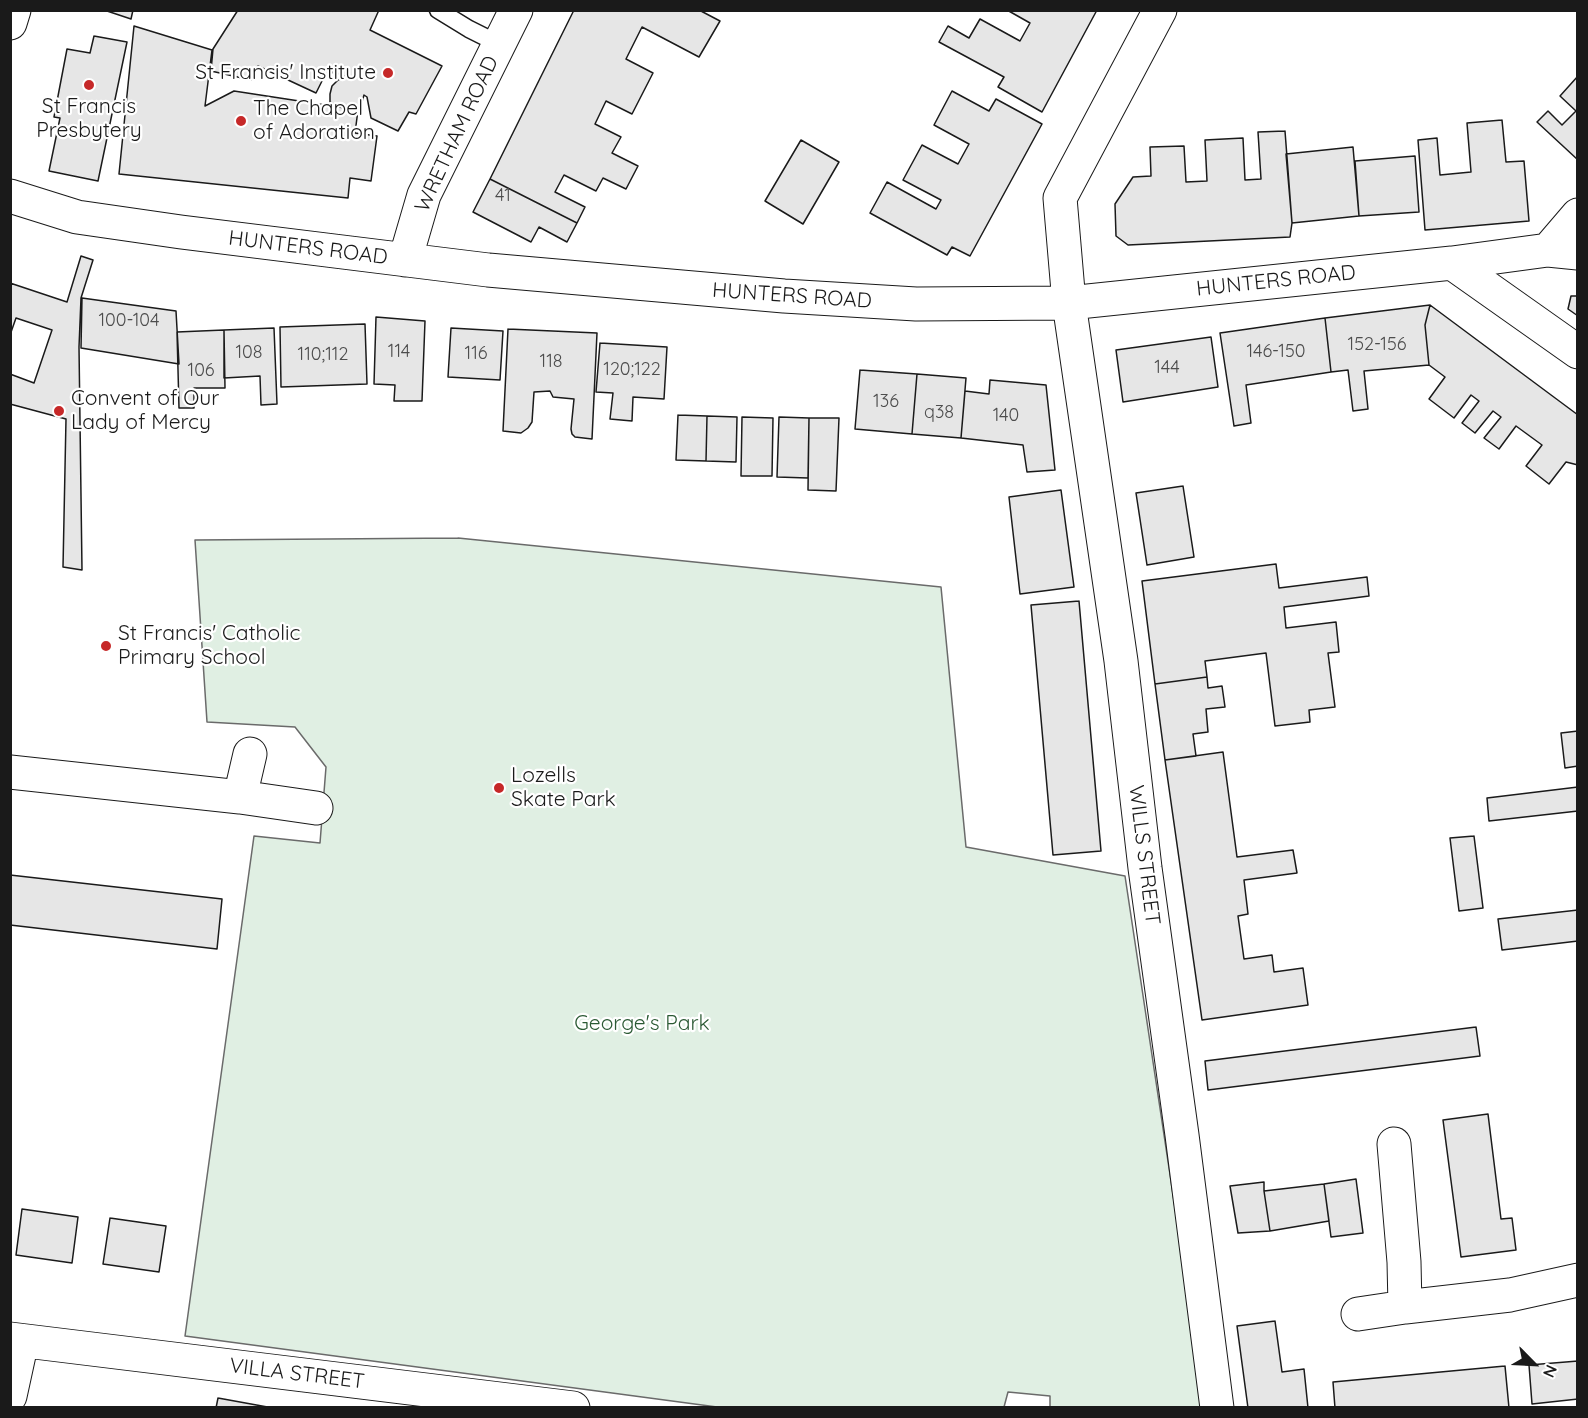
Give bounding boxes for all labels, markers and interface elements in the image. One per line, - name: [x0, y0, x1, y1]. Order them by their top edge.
- street label: WRETHAM ROAD: [410, 52, 504, 216]
- place label: St Francis' Institute: [195, 60, 376, 86]
- marker: St Francis' Institute: [381, 66, 395, 80]
- marker: St Francis Presbytery: [82, 78, 96, 92]
- place label: St Francis Presbytery: [36, 94, 142, 144]
- place label: The Chapel of Adoration: [253, 96, 375, 146]
- marker: The Chapel of Adoration: [234, 114, 248, 128]
- house number: 41: [495, 185, 511, 207]
- street label: HUNTERS ROAD: [227, 226, 389, 270]
- street label: HUNTERS ROAD: [1195, 260, 1357, 302]
- street label: HUNTERS ROAD: [711, 278, 873, 314]
- house number: 100-104: [98, 310, 160, 332]
- house number: 152-156: [1348, 334, 1406, 356]
- house number: 114: [388, 341, 410, 363]
- house number: 146-150: [1247, 341, 1305, 363]
- house number: 108: [235, 342, 263, 364]
- house number: 116: [464, 343, 488, 365]
- house number: 110;112: [298, 344, 348, 366]
- house number: 118: [539, 351, 563, 373]
- house number: 144: [1154, 357, 1180, 379]
- house number: 120;122: [603, 359, 661, 381]
- house number: 106: [187, 360, 215, 382]
- place label: Convent of Our Lady of Mercy: [71, 386, 219, 436]
- house number: 136: [873, 391, 899, 413]
- house number: q38: [924, 402, 954, 424]
- marker: Convent of Our Lady of Mercy: [52, 404, 66, 418]
- house number: 140: [993, 405, 1019, 427]
- place label: St Francis' Catholic Primary School: [118, 621, 300, 671]
- marker: St Francis' Catholic Primary School: [99, 639, 113, 653]
- place label: Lozells Skate Park: [511, 763, 616, 813]
- marker: Lozells Skate Park: [492, 781, 506, 795]
- street label: WILLS STREET: [1123, 784, 1165, 926]
- park label: George's Park: [574, 1011, 710, 1037]
- north arrow: [1504, 1334, 1564, 1394]
- street label: VILLA STREET: [228, 1353, 366, 1395]
- text: N: [1539, 1362, 1562, 1381]

